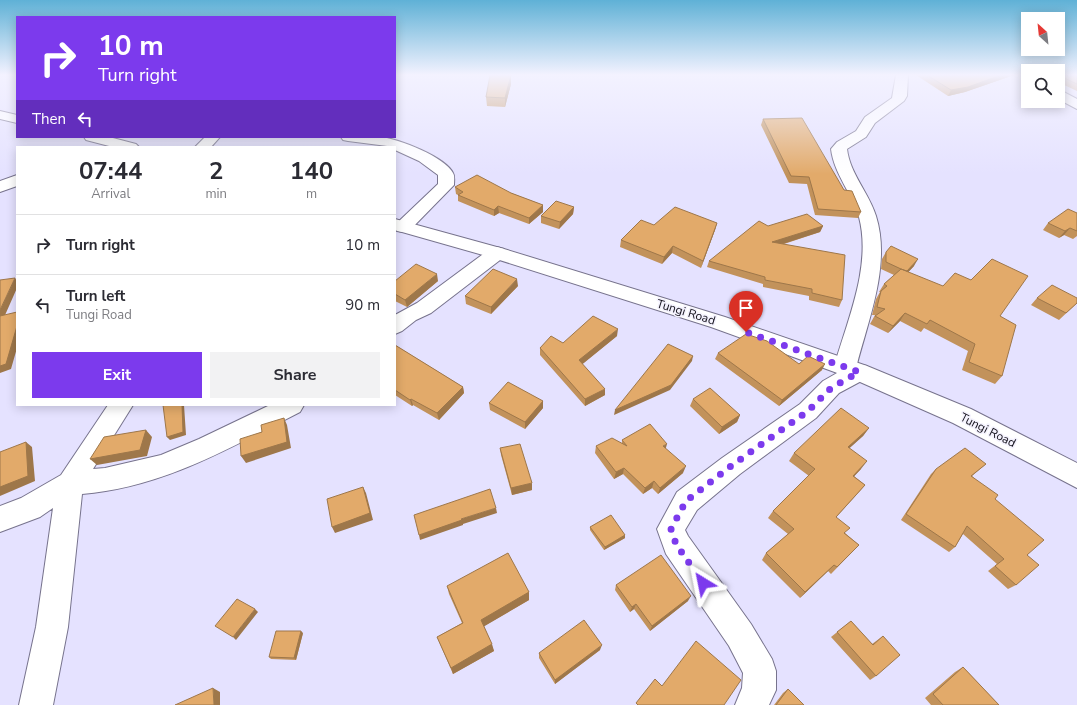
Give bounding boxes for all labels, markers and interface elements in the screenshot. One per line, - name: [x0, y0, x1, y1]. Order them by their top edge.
- north arrow: [1021, 12, 1065, 56]
- map controls: [1021, 12, 1065, 108]
- text: 10 m: [98, 27, 164, 65]
- icon: right: [32, 32, 84, 84]
- text: Turn right: [98, 63, 177, 87]
- button: search: [1021, 64, 1065, 108]
- icon: left: [74, 108, 96, 130]
- text: Then: [32, 109, 66, 129]
- text: 07:44: [79, 155, 142, 187]
- text: 2: [209, 155, 223, 187]
- text: 140: [290, 155, 333, 187]
- text: Arrival: [91, 185, 130, 203]
- text: min: [205, 185, 227, 203]
- text: m: [306, 185, 317, 203]
- icon: right: [32, 234, 54, 256]
- text: Turn right: [66, 235, 135, 255]
- text: 10 m: [345, 235, 380, 255]
- text: Turn left: [66, 286, 125, 306]
- pin: [729, 291, 763, 332]
- icon: left: [32, 294, 54, 316]
- text: 90 m: [345, 295, 380, 315]
- street label: Tungi Road: [655, 295, 717, 329]
- icon: arrive: [735, 297, 757, 319]
- text: Tungi Road: [66, 306, 132, 324]
- button: Exit: [32, 352, 202, 398]
- button: Share: [210, 352, 380, 398]
- street label: Tungi Road: [957, 409, 1019, 451]
- position arrow: [682, 562, 724, 604]

